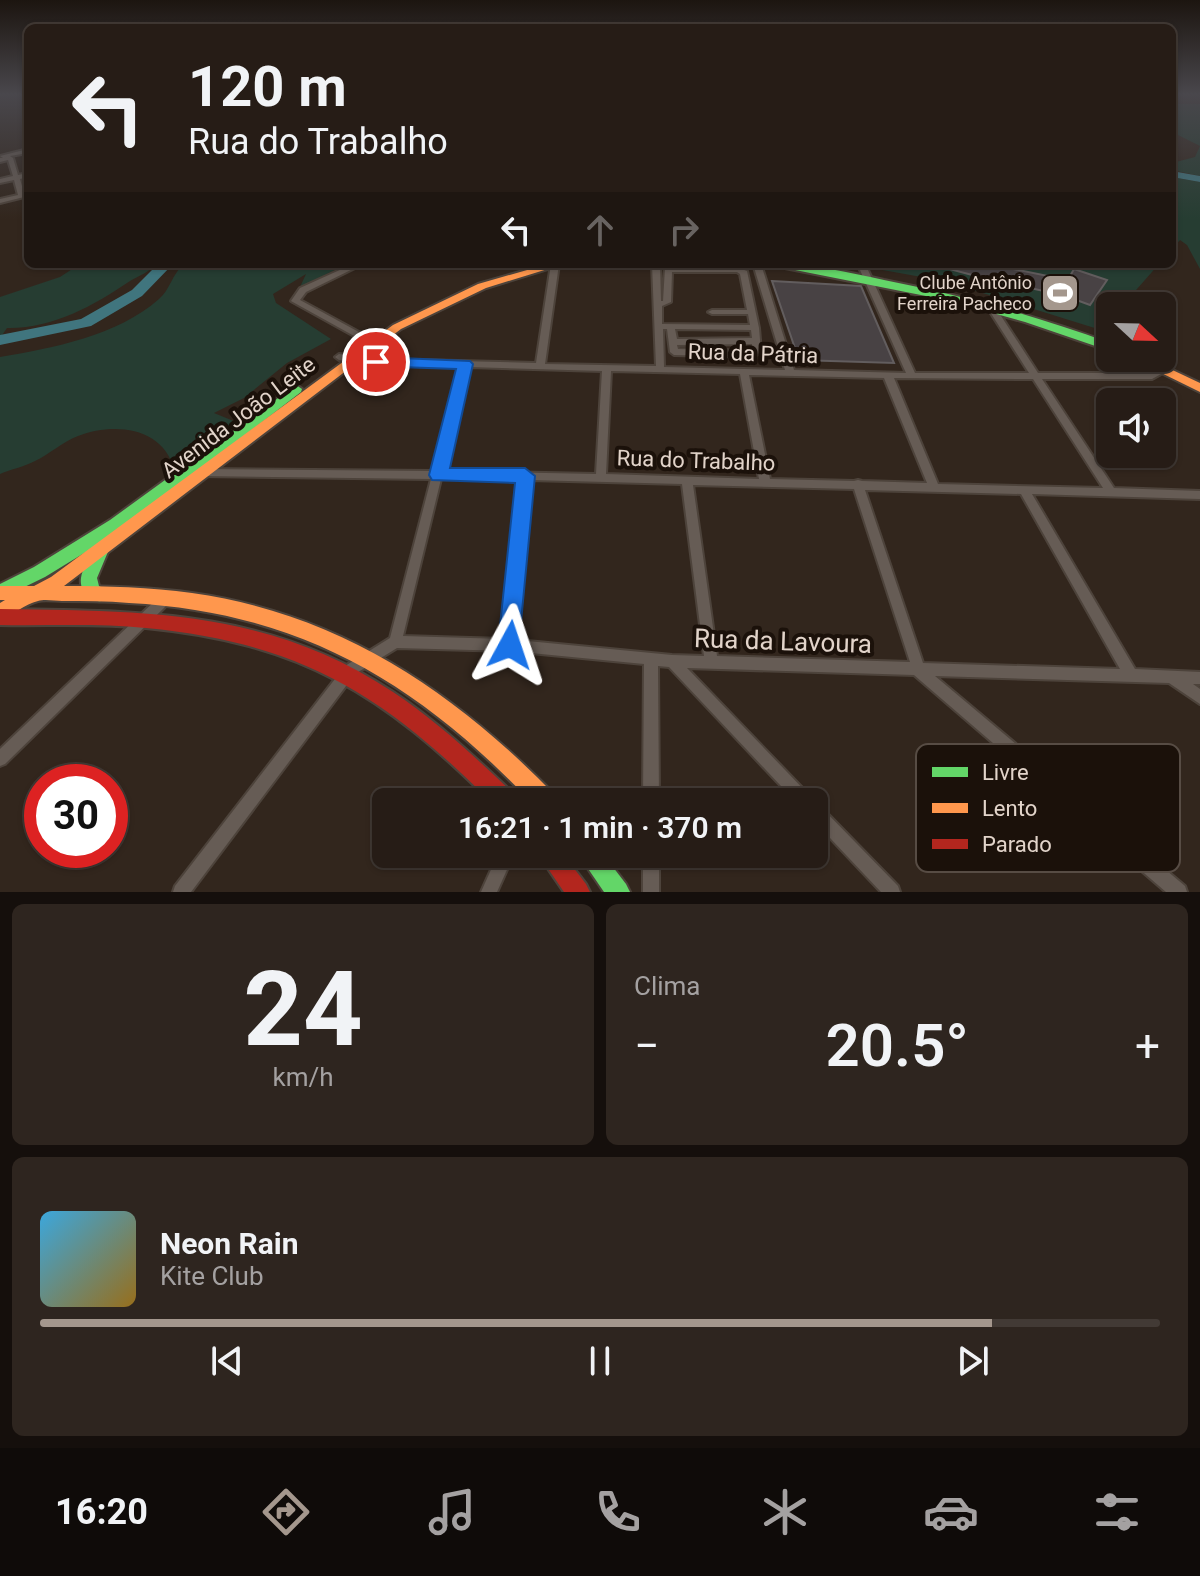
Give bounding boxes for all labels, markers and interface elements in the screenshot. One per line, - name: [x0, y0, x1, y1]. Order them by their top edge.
- text: 120 m: [188, 54, 347, 120]
- icon: left: [56, 56, 160, 160]
- text: Rua do Trabalho: [188, 121, 448, 163]
- icon: left: [494, 208, 538, 252]
- icon: ahead: [578, 208, 622, 252]
- icon: right: [662, 208, 706, 252]
- place label: Clube Antônio Ferreira Pacheco: [897, 272, 1032, 314]
- sports icon: Clube Antônio Ferreira Pacheco: [1039, 272, 1081, 314]
- north arrow: [1096, 292, 1176, 372]
- map controls: [1096, 292, 1176, 468]
- pin: [342, 328, 410, 396]
- street label: Rua da Pátria: [687, 339, 819, 368]
- icon: arrive: [354, 340, 398, 384]
- street label: Avenida João Leite: [157, 352, 320, 483]
- button: sound: [1096, 388, 1176, 468]
- street label: Rua do Trabalho: [616, 445, 776, 476]
- position arrow: [468, 603, 552, 687]
- street label: Rua da Lavoura: [693, 623, 873, 659]
- legend: [916, 744, 1180, 872]
- text: Livre: [982, 760, 1029, 785]
- speed limit sign: 30: [24, 764, 128, 868]
- text: Lento: [982, 796, 1037, 821]
- text: 16:21 · 1 min · 370 m: [458, 810, 742, 845]
- text: Parado: [982, 832, 1052, 857]
- text: 24: [243, 949, 363, 1070]
- text: Clima: [634, 971, 701, 1001]
- text: 20.5°: [826, 1010, 969, 1081]
- text: −: [634, 1020, 659, 1072]
- text: +: [1135, 1020, 1160, 1072]
- text: km/h: [272, 1062, 334, 1092]
- text: Neon Rain: [160, 1226, 299, 1261]
- text: Kite Club: [160, 1261, 264, 1291]
- icon: previous: [205, 1339, 249, 1383]
- icon: pause: [578, 1339, 622, 1383]
- icon: next: [951, 1339, 995, 1383]
- icon: directions: [258, 1484, 314, 1540]
- icon: music: [424, 1484, 480, 1540]
- icon: phone: [590, 1484, 646, 1540]
- icon: climate: [757, 1484, 813, 1540]
- icon: car: [923, 1484, 979, 1540]
- icon: filters: [1089, 1484, 1145, 1540]
- text: 16:20: [55, 1491, 148, 1533]

